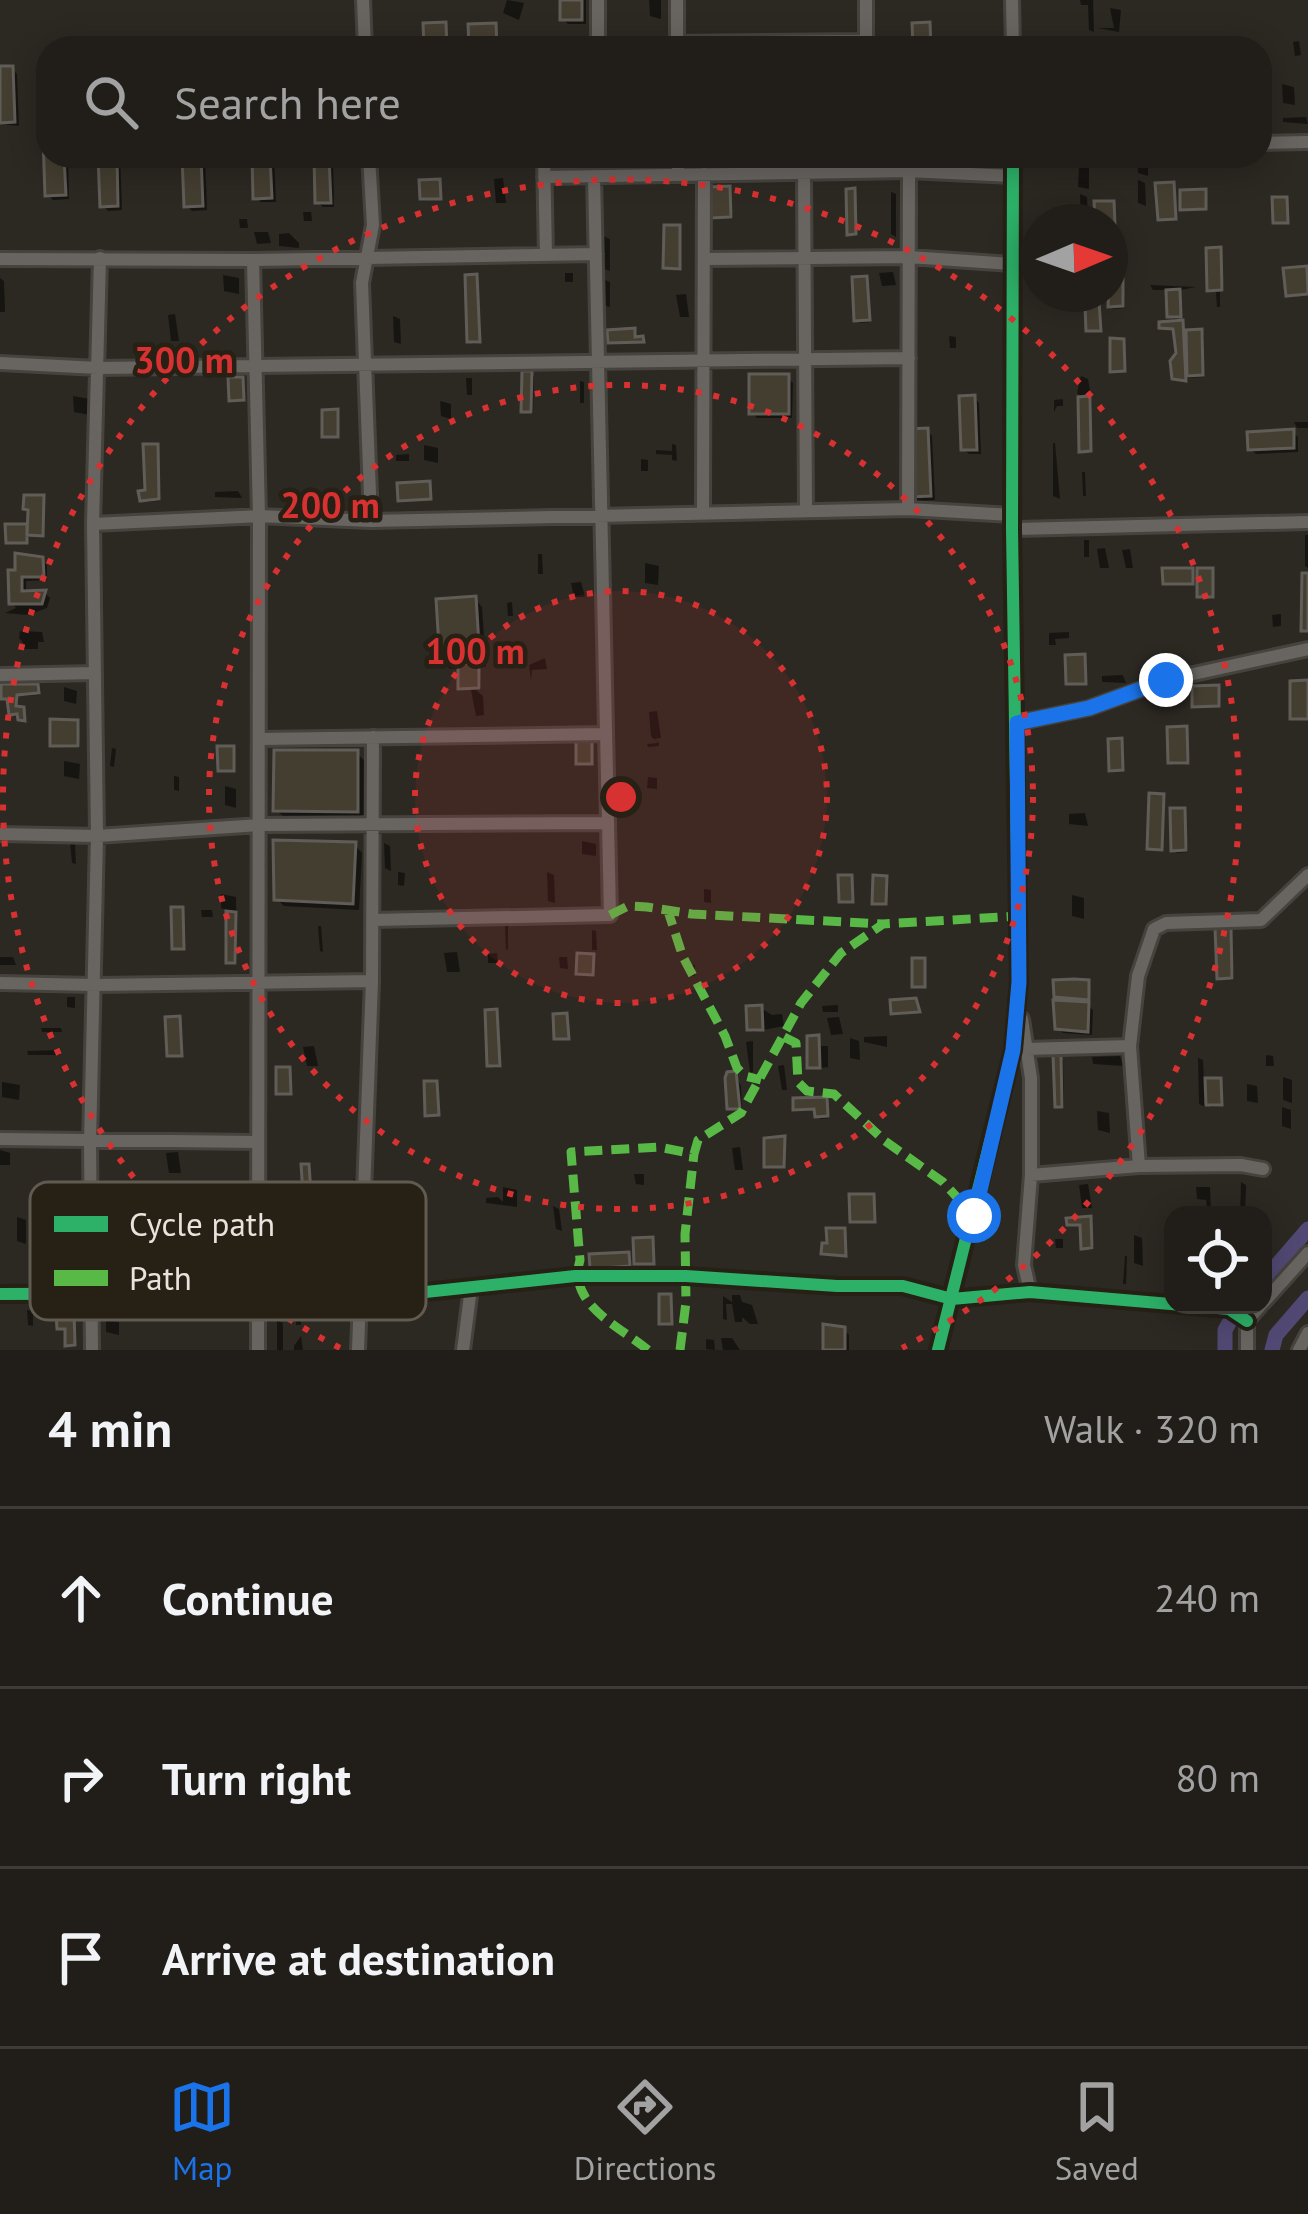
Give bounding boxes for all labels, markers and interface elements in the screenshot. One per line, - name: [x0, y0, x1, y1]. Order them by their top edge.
- search box: [36, 36, 1272, 168]
- icon: search: [78, 69, 144, 135]
- text: Search here: [174, 73, 401, 131]
- north arrow: [1020, 204, 1128, 312]
- text: 300 m: [134, 336, 234, 383]
- text: 200 m: [280, 481, 380, 528]
- text: 100 m: [425, 627, 525, 674]
- route end: [1139, 653, 1193, 707]
- centre of rings: [600, 776, 642, 818]
- legend: [30, 1182, 426, 1320]
- route start: [947, 1189, 1001, 1243]
- text: Cycle path: [129, 1202, 275, 1245]
- map controls: [1164, 1206, 1272, 1314]
- button: locate: [1164, 1206, 1272, 1314]
- text: Path: [129, 1256, 192, 1299]
- text: 4 min: [48, 1395, 172, 1461]
- text: Walk · 320 m: [1044, 1403, 1260, 1454]
- icon: ahead: [48, 1565, 114, 1631]
- text: Continue: [162, 1569, 334, 1627]
- text: 240 m: [1154, 1572, 1260, 1623]
- icon: right: [48, 1745, 114, 1811]
- text: Turn right: [162, 1749, 351, 1807]
- text: 80 m: [1175, 1752, 1260, 1803]
- icon: arrive: [48, 1925, 114, 1991]
- text: Arrive at destination: [162, 1929, 555, 1987]
- tab: Map: [169, 2074, 235, 2189]
- tab: Directions: [574, 2074, 716, 2189]
- tab: Saved: [1055, 2074, 1139, 2189]

